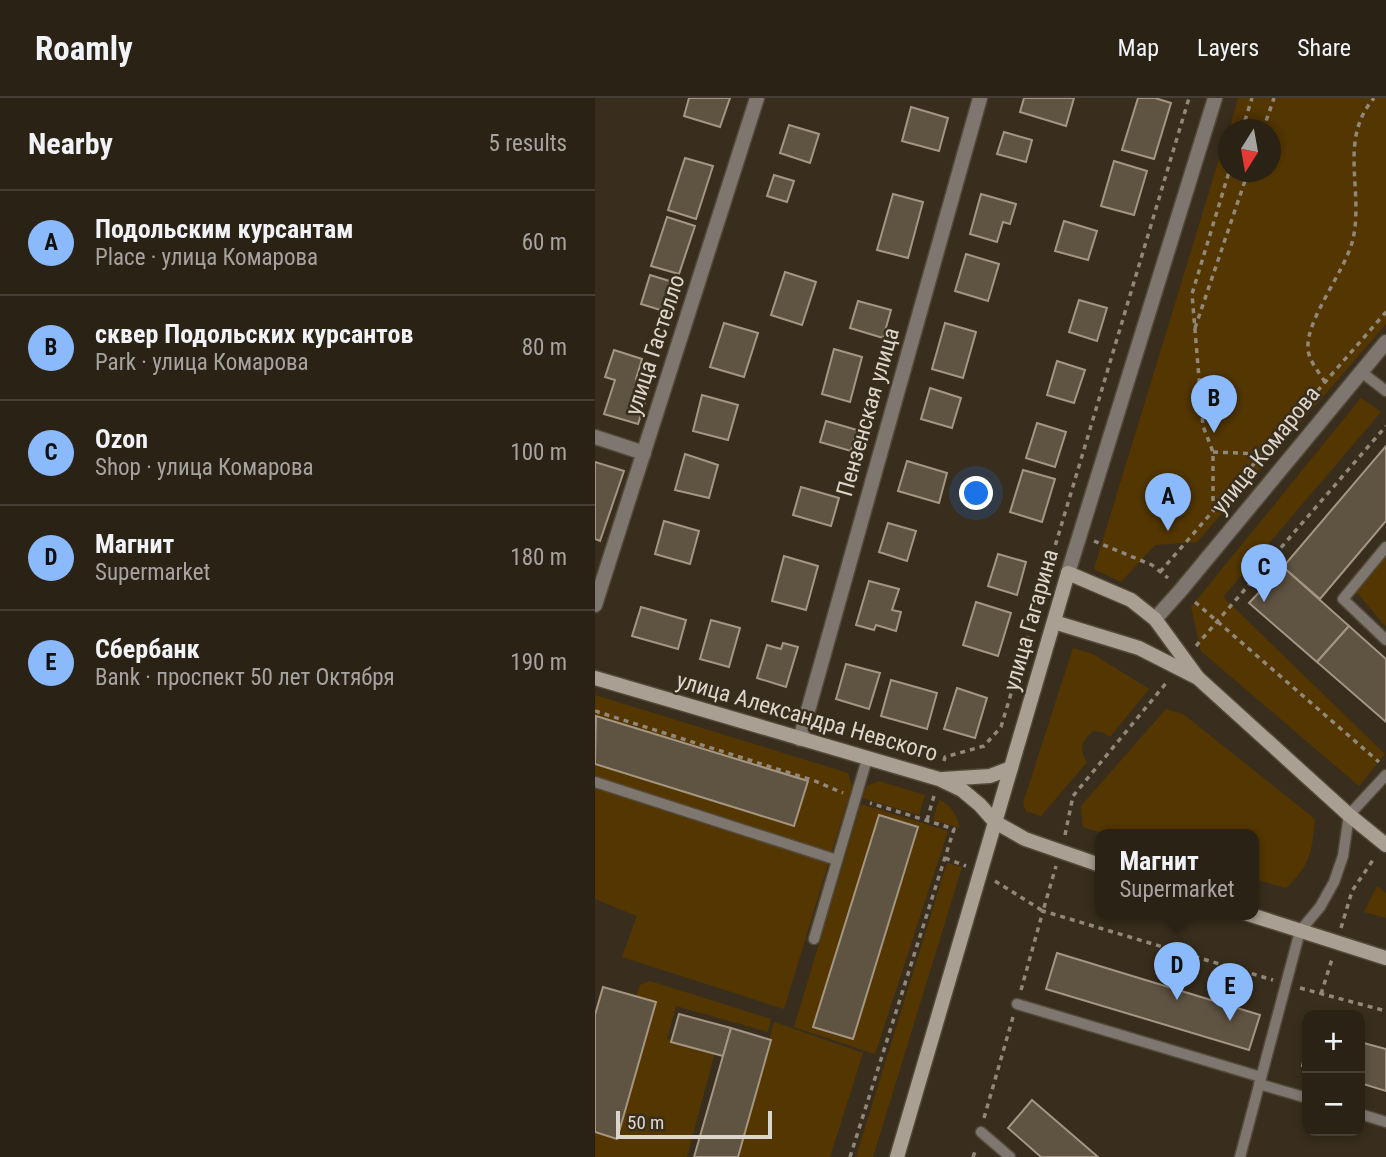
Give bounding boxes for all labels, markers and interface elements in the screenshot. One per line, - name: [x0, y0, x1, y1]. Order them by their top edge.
- text: Roamly: [35, 29, 133, 68]
- text: Map: [1118, 34, 1159, 62]
- text: Layers: [1197, 34, 1259, 62]
- text: Share: [1297, 34, 1351, 62]
- north arrow: [1218, 119, 1281, 182]
- text: Nearby: [28, 126, 113, 161]
- text: 5 results: [489, 130, 567, 157]
- text: Подольским курсантам: [95, 214, 353, 244]
- text: A: [44, 229, 58, 256]
- text: 60 m: [522, 229, 567, 256]
- text: Place · улица Комарова: [95, 244, 318, 271]
- street label: улица Гастелло: [620, 271, 690, 419]
- text: сквер Подольских курсантов: [95, 319, 413, 349]
- street label: Пензенская улица: [831, 325, 905, 499]
- text: B: [45, 334, 57, 361]
- text: 80 m: [522, 334, 567, 361]
- text: Park · улица Комарова: [95, 349, 309, 376]
- pin: B: [1191, 375, 1237, 433]
- street label: улица Комарова: [1206, 381, 1326, 519]
- text: Ozon: [95, 424, 148, 454]
- text: C: [44, 439, 58, 466]
- text: 100 m: [510, 439, 567, 466]
- text: Shop · улица Комарова: [95, 454, 314, 481]
- pin: A: [1145, 473, 1191, 531]
- your location: [959, 476, 993, 510]
- text: Магнит: [95, 529, 174, 559]
- text: D: [45, 544, 58, 571]
- text: 180 m: [510, 544, 567, 571]
- pin: C: [1241, 544, 1287, 602]
- street label: улица Гагарина: [998, 546, 1064, 694]
- text: Supermarket: [95, 559, 210, 586]
- text: Сбербанк: [95, 634, 200, 664]
- text: E: [45, 649, 57, 676]
- text: 190 m: [510, 649, 567, 676]
- text: Bank · проспект 50 лет Октября: [95, 664, 395, 691]
- street label: улица Александра Невского: [673, 667, 941, 767]
- popup: [1095, 829, 1259, 920]
- text: Магнит: [1119, 846, 1199, 876]
- text: Supermarket: [1119, 876, 1235, 903]
- pin: D: [1154, 942, 1200, 1000]
- pin: E: [1207, 963, 1253, 1021]
- map controls: [1302, 1010, 1365, 1136]
- button: +: [1302, 1010, 1365, 1073]
- button: −: [1302, 1073, 1365, 1136]
- scale bar: [616, 1108, 772, 1140]
- text: 50 m: [627, 1111, 664, 1134]

